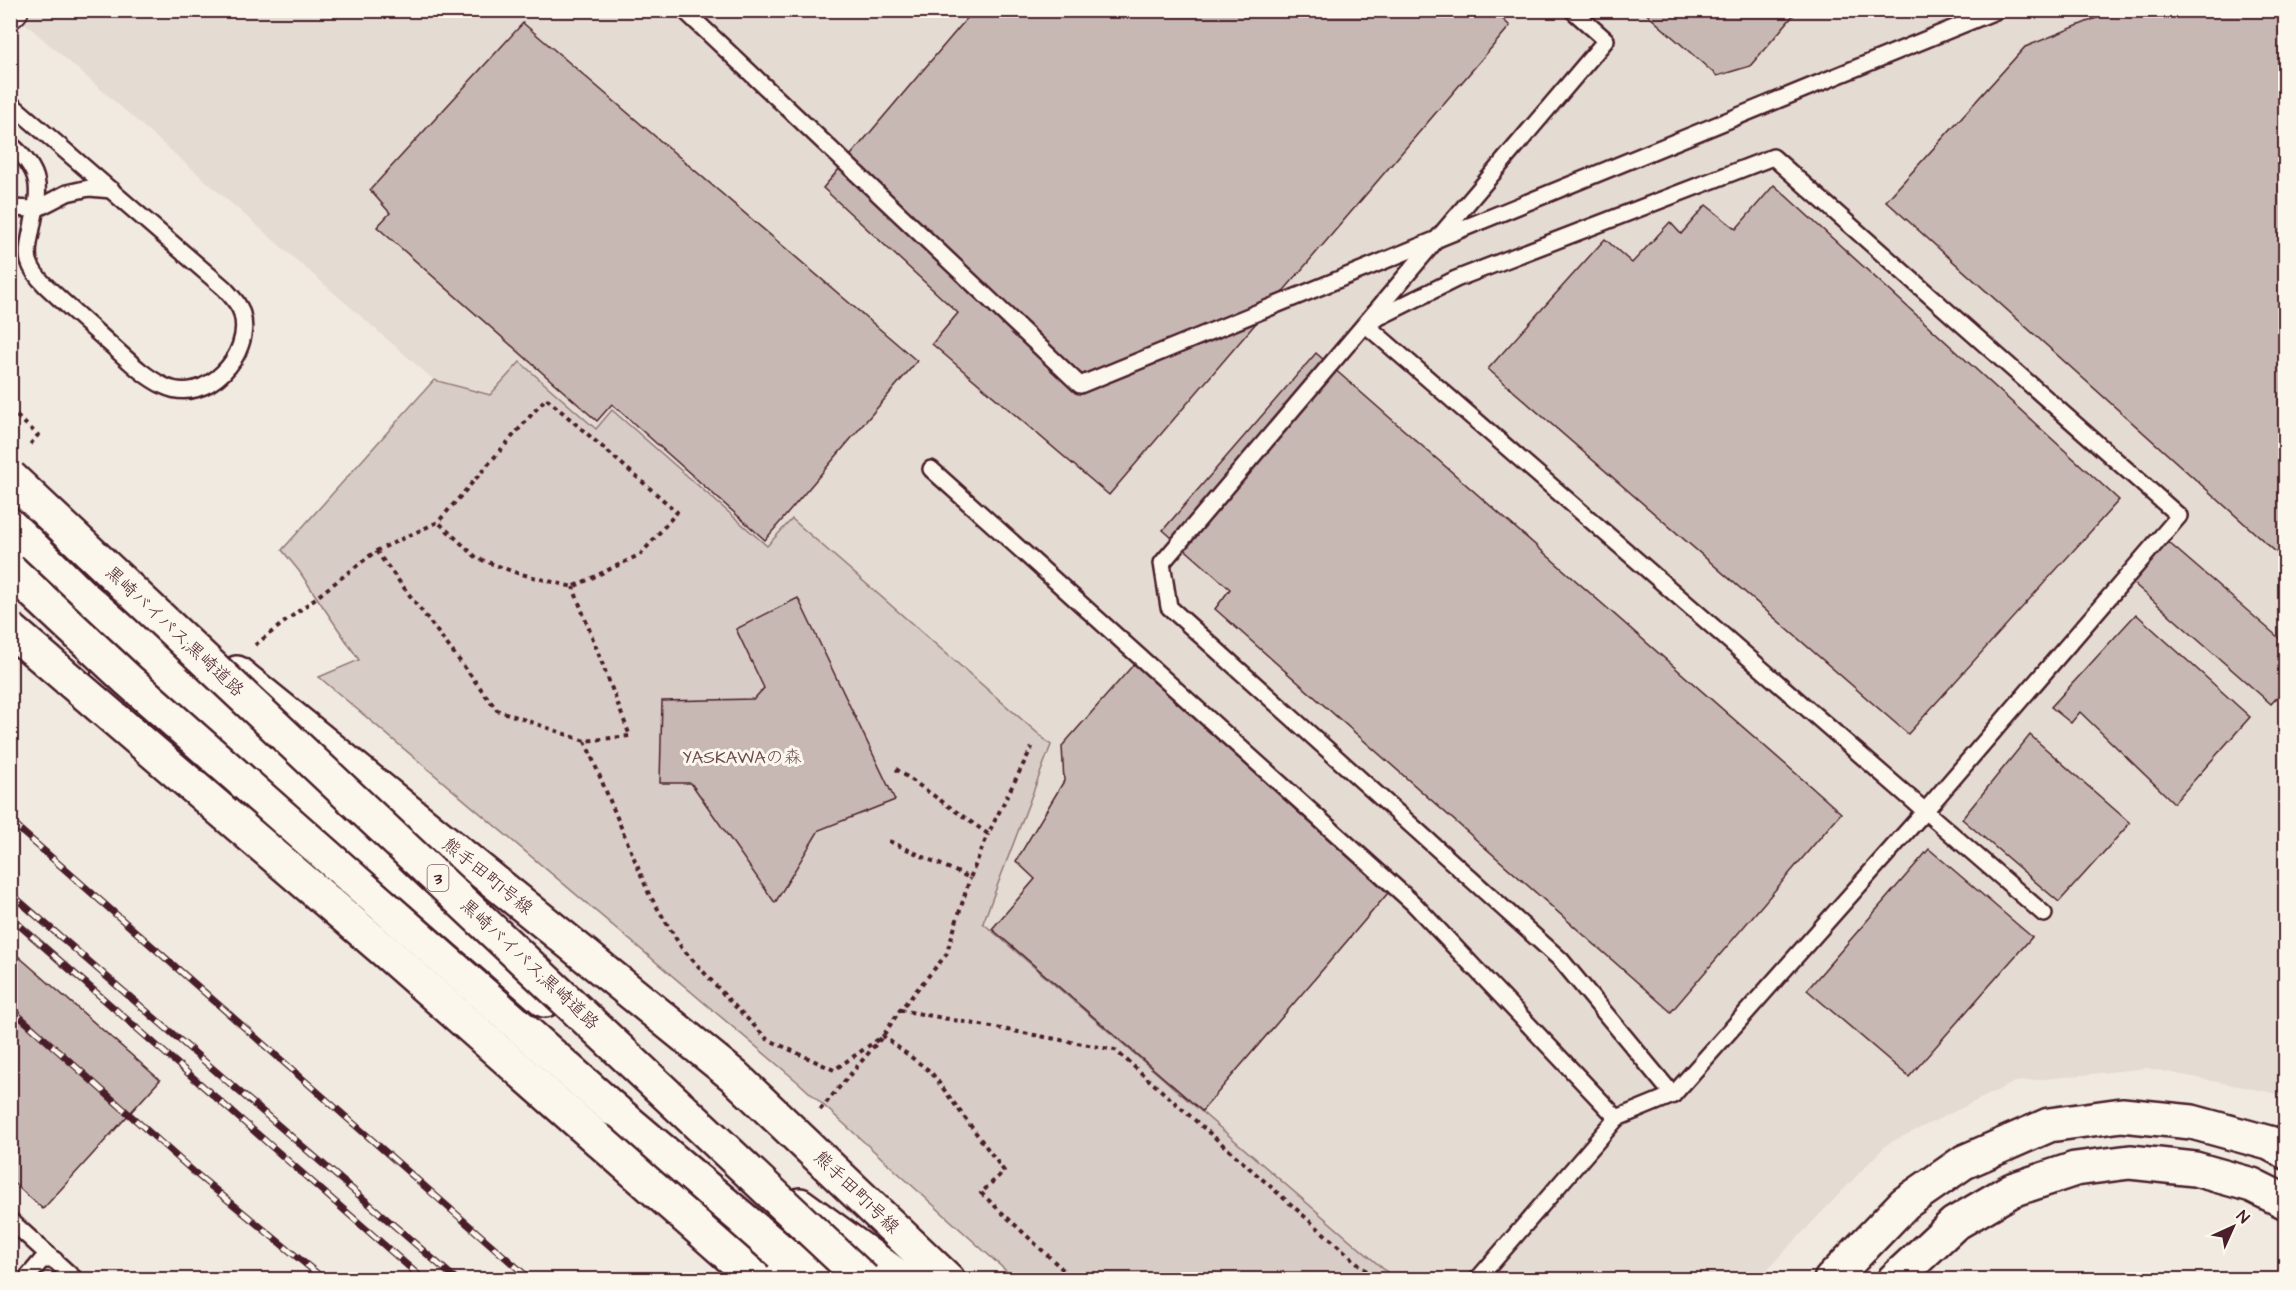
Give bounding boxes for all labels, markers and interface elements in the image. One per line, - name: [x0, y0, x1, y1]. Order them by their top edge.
- street label: 黒崎バイパス;黒崎道路: [100, 560, 250, 703]
- park label: YASKAWAの森: [682, 745, 802, 770]
- street label: 熊手田町1号線: [437, 832, 538, 921]
- road number: 3: [428, 865, 448, 891]
- street label: 黒崎バイパス;黒崎道路: [455, 893, 605, 1036]
- street label: 熊手田町1号線: [808, 1145, 905, 1240]
- north arrow: [2203, 1197, 2263, 1257]
- text: N: [2232, 1206, 2254, 1228]

